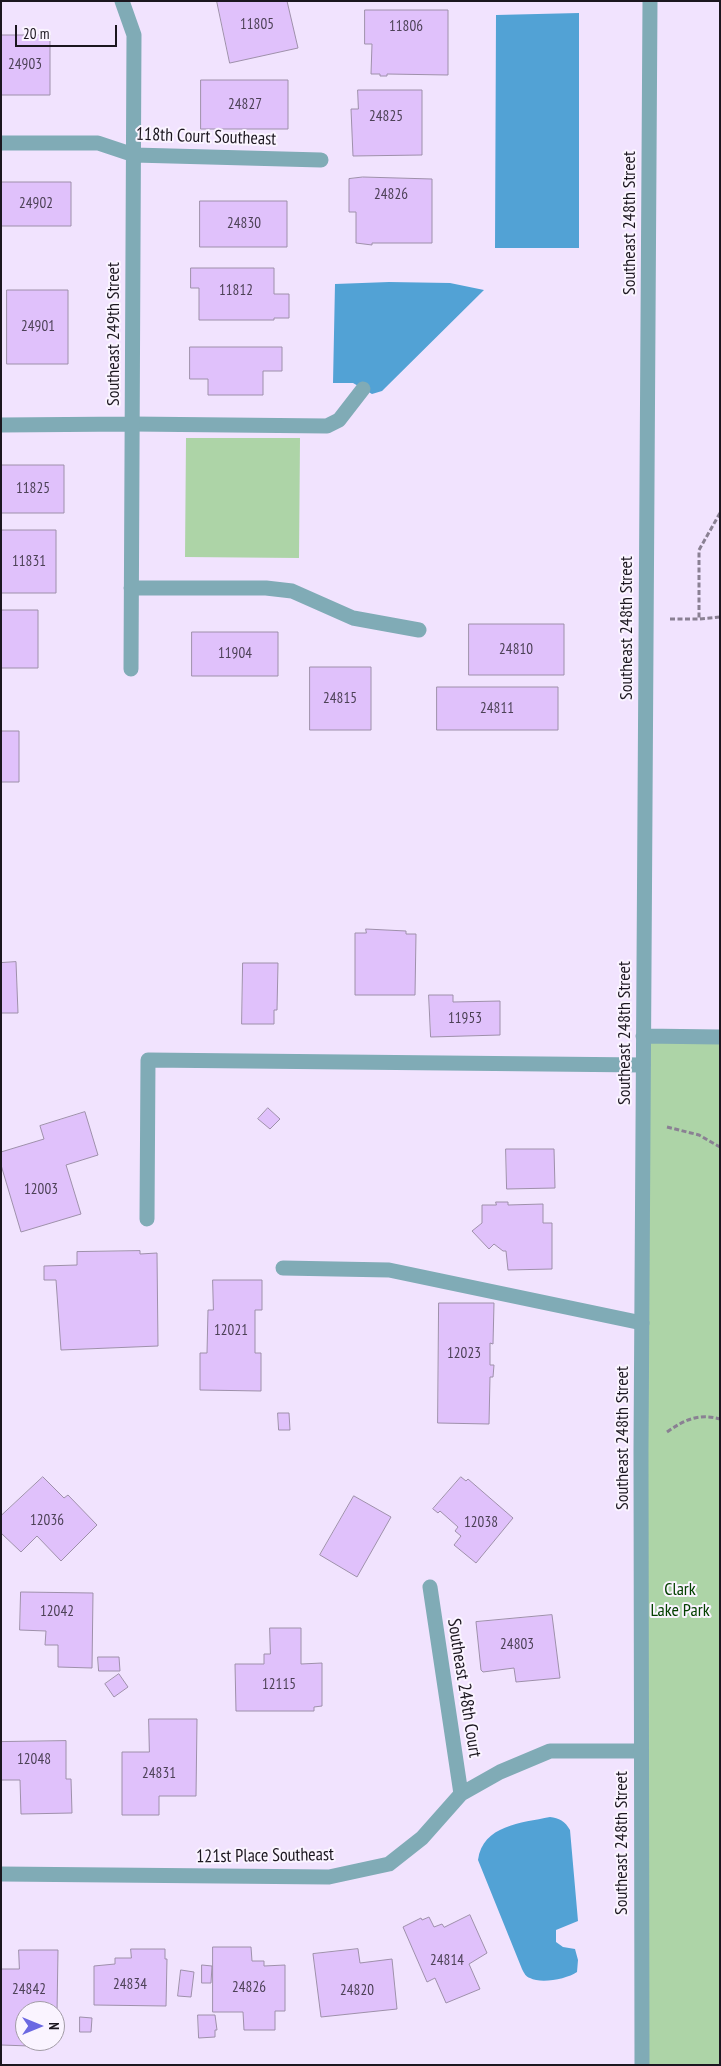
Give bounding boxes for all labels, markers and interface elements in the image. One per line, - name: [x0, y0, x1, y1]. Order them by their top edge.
- scale bar: [18, 15, 120, 47]
- house number: 11805: [240, 16, 274, 34]
- house number: 11806: [389, 18, 423, 36]
- text: 20 m: [23, 24, 49, 43]
- house number: 24903: [8, 56, 42, 74]
- house number: 24827: [228, 96, 262, 114]
- house number: 24825: [369, 108, 403, 126]
- street label: 118th Court Southeast: [136, 124, 276, 150]
- street label: Southeast 248th Street: [619, 151, 641, 295]
- house number: 24826: [374, 186, 408, 204]
- house number: 24902: [19, 195, 53, 213]
- house number: 24830: [227, 215, 261, 233]
- street label: Southeast 249th Street: [103, 262, 125, 406]
- house number: 11812: [219, 282, 253, 300]
- house number: 24901: [21, 318, 55, 336]
- house number: 11825: [16, 480, 50, 498]
- house number: 11831: [12, 553, 46, 571]
- street label: Southeast 248th Street: [616, 556, 638, 700]
- house number: 24810: [499, 641, 533, 659]
- house number: 11904: [218, 645, 252, 663]
- house number: 24815: [323, 690, 357, 708]
- house number: 24811: [480, 700, 514, 718]
- street label: Southeast 248th Street: [614, 961, 636, 1105]
- house number: 11953: [448, 1010, 482, 1028]
- house number: 12003: [24, 1181, 58, 1199]
- house number: 12021: [214, 1322, 248, 1340]
- house number: 12023: [447, 1345, 481, 1363]
- street label: Southeast 248th Street: [612, 1366, 634, 1510]
- house number: 12036: [30, 1512, 64, 1530]
- house number: 12038: [464, 1514, 498, 1532]
- park label: Clark Lake Park: [650, 1579, 710, 1622]
- house number: 12042: [40, 1603, 74, 1621]
- street label: Southeast 248th Court: [442, 1617, 486, 1759]
- house number: 24803: [500, 1636, 534, 1654]
- house number: 12115: [262, 1676, 296, 1694]
- house number: 12048: [17, 1751, 51, 1769]
- house number: 24831: [142, 1765, 176, 1783]
- street label: Southeast 248th Street: [611, 1771, 633, 1915]
- street label: 121st Place Southeast: [196, 1844, 334, 1868]
- house number: 24814: [430, 1952, 464, 1970]
- house number: 24834: [113, 1976, 147, 1994]
- house number: 24826: [232, 1979, 266, 1997]
- house number: 24842: [12, 1981, 46, 1999]
- house number: 24820: [340, 1982, 374, 2000]
- north arrow: [15, 2001, 65, 2051]
- text: N: [45, 2022, 63, 2030]

